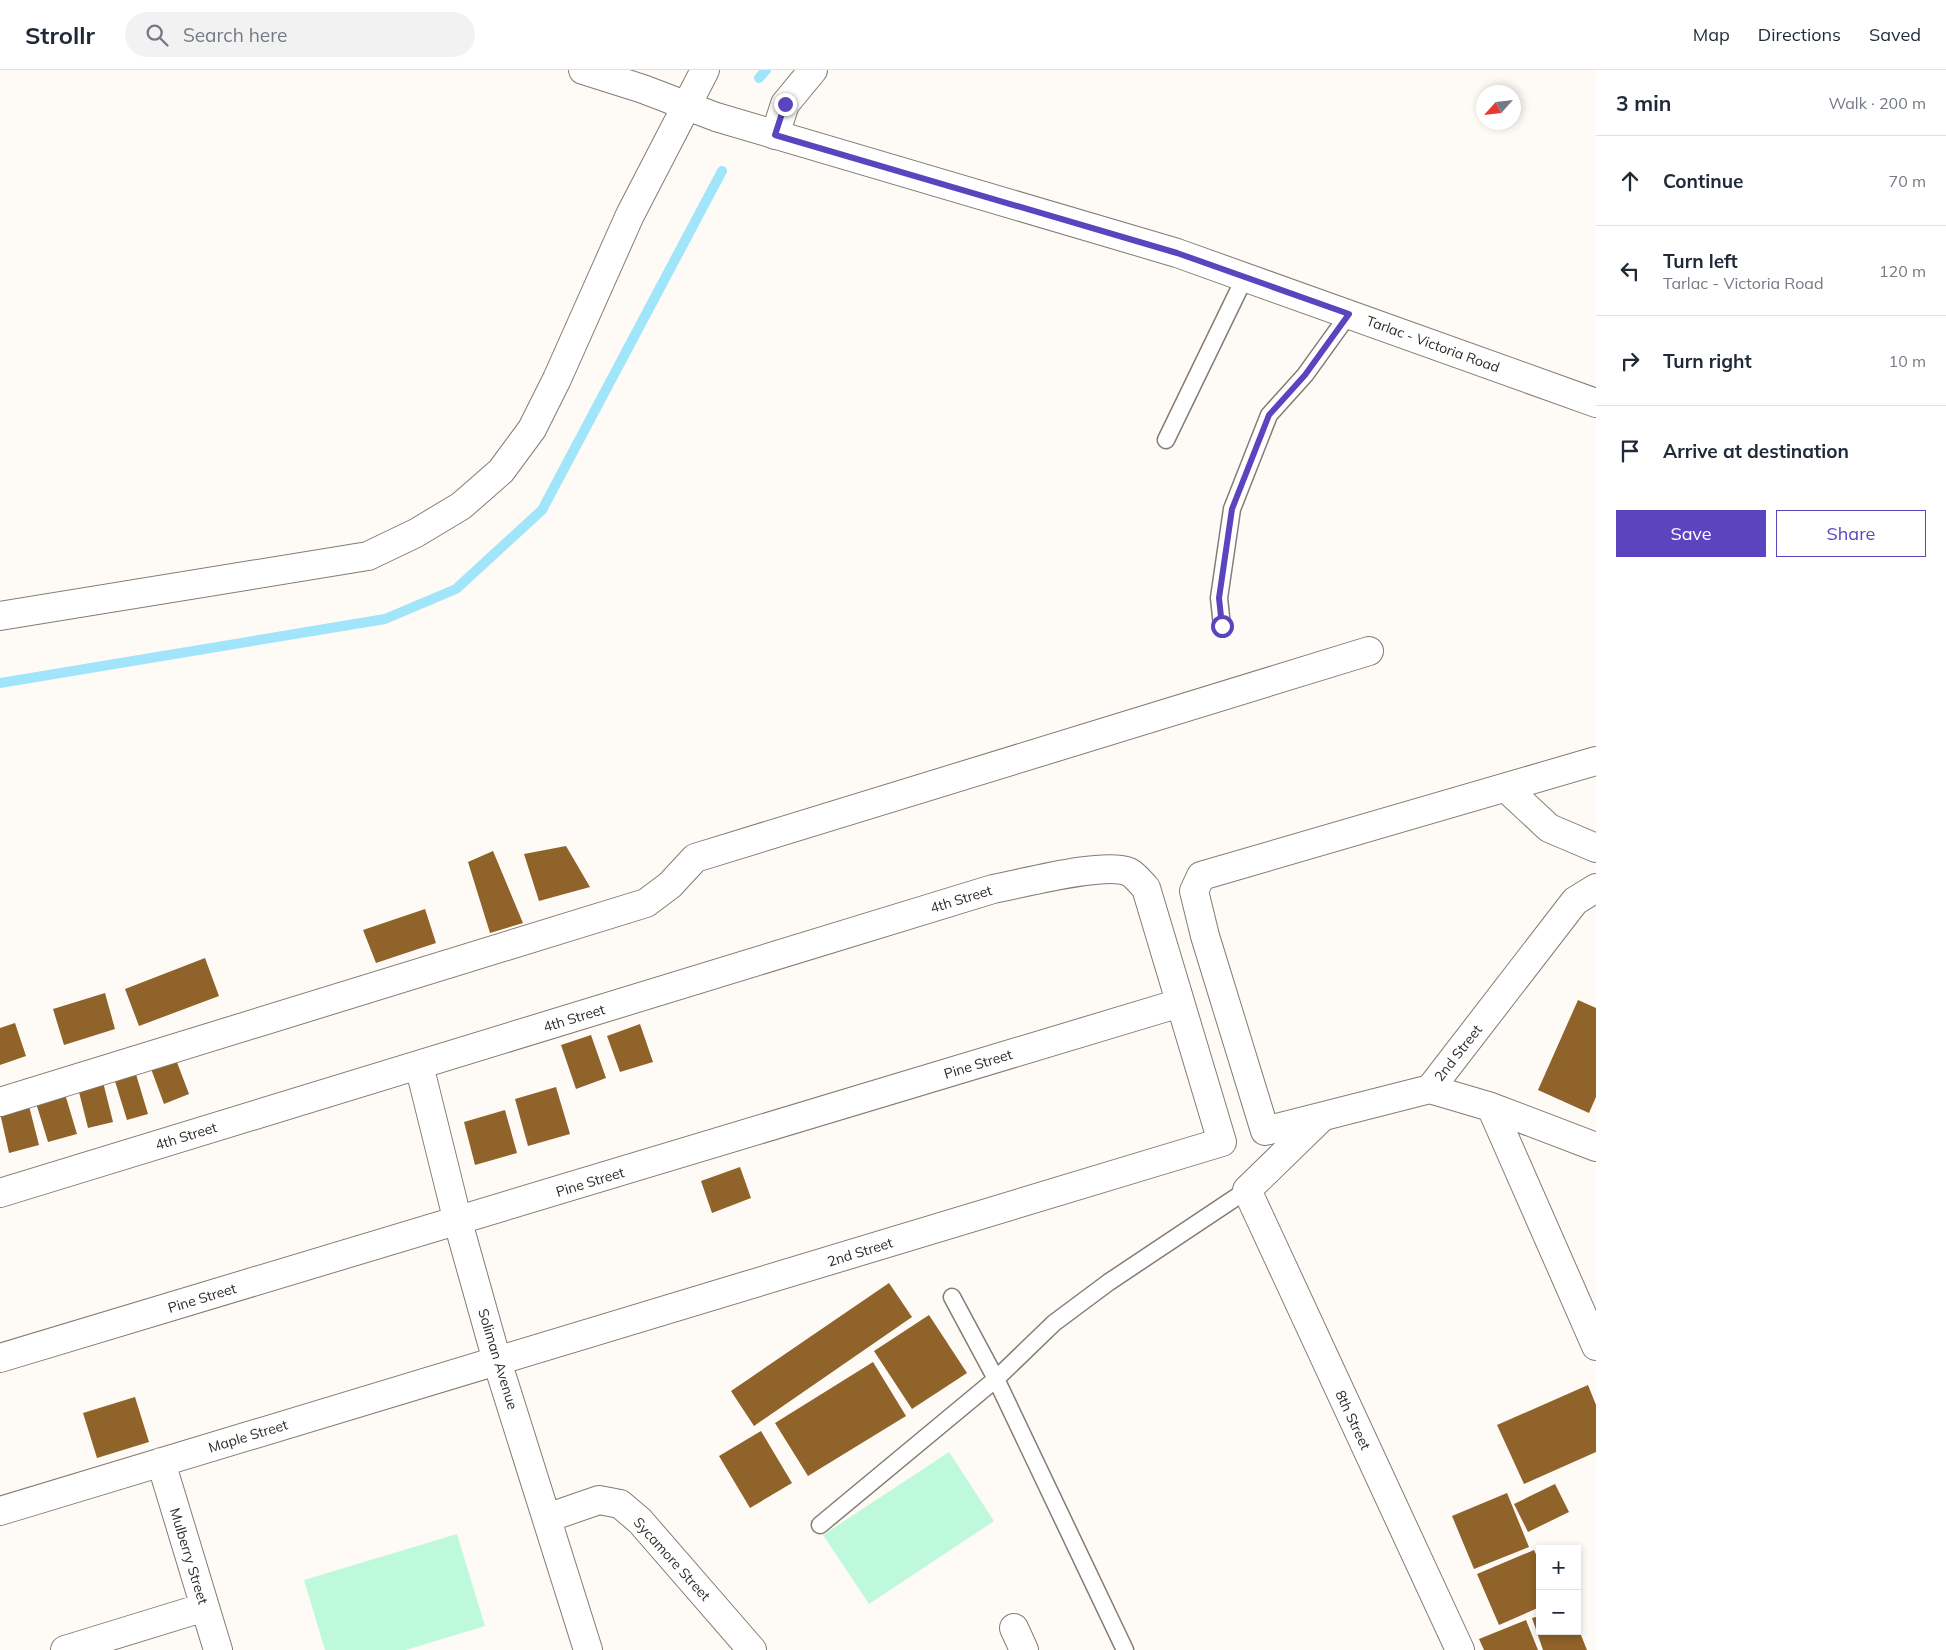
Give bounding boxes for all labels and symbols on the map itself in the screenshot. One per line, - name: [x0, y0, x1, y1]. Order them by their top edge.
- north arrow: [1476, 85, 1521, 130]
- route end: [774, 93, 797, 116]
- street label: Tarlac - Victoria Road: [1364, 312, 1502, 376]
- route start: [1211, 615, 1234, 638]
- street label: 4th Street: [928, 881, 994, 917]
- street label: 4th Street: [541, 1000, 607, 1036]
- street label: 2nd Street: [1430, 1021, 1486, 1085]
- street label: Pine Street: [942, 1045, 1014, 1083]
- street label: 4th Street: [153, 1118, 219, 1154]
- street label: Pine Street: [554, 1163, 626, 1201]
- street label: 2nd Street: [825, 1234, 895, 1270]
- street label: Pine Street: [166, 1279, 238, 1317]
- street label: Soliman Avenue: [474, 1306, 522, 1412]
- street label: 8th Street: [1331, 1387, 1375, 1453]
- street label: Maple Street: [206, 1415, 290, 1457]
- street label: Mulberry Street: [166, 1506, 212, 1606]
- street label: Sycamore Street: [630, 1513, 714, 1605]

